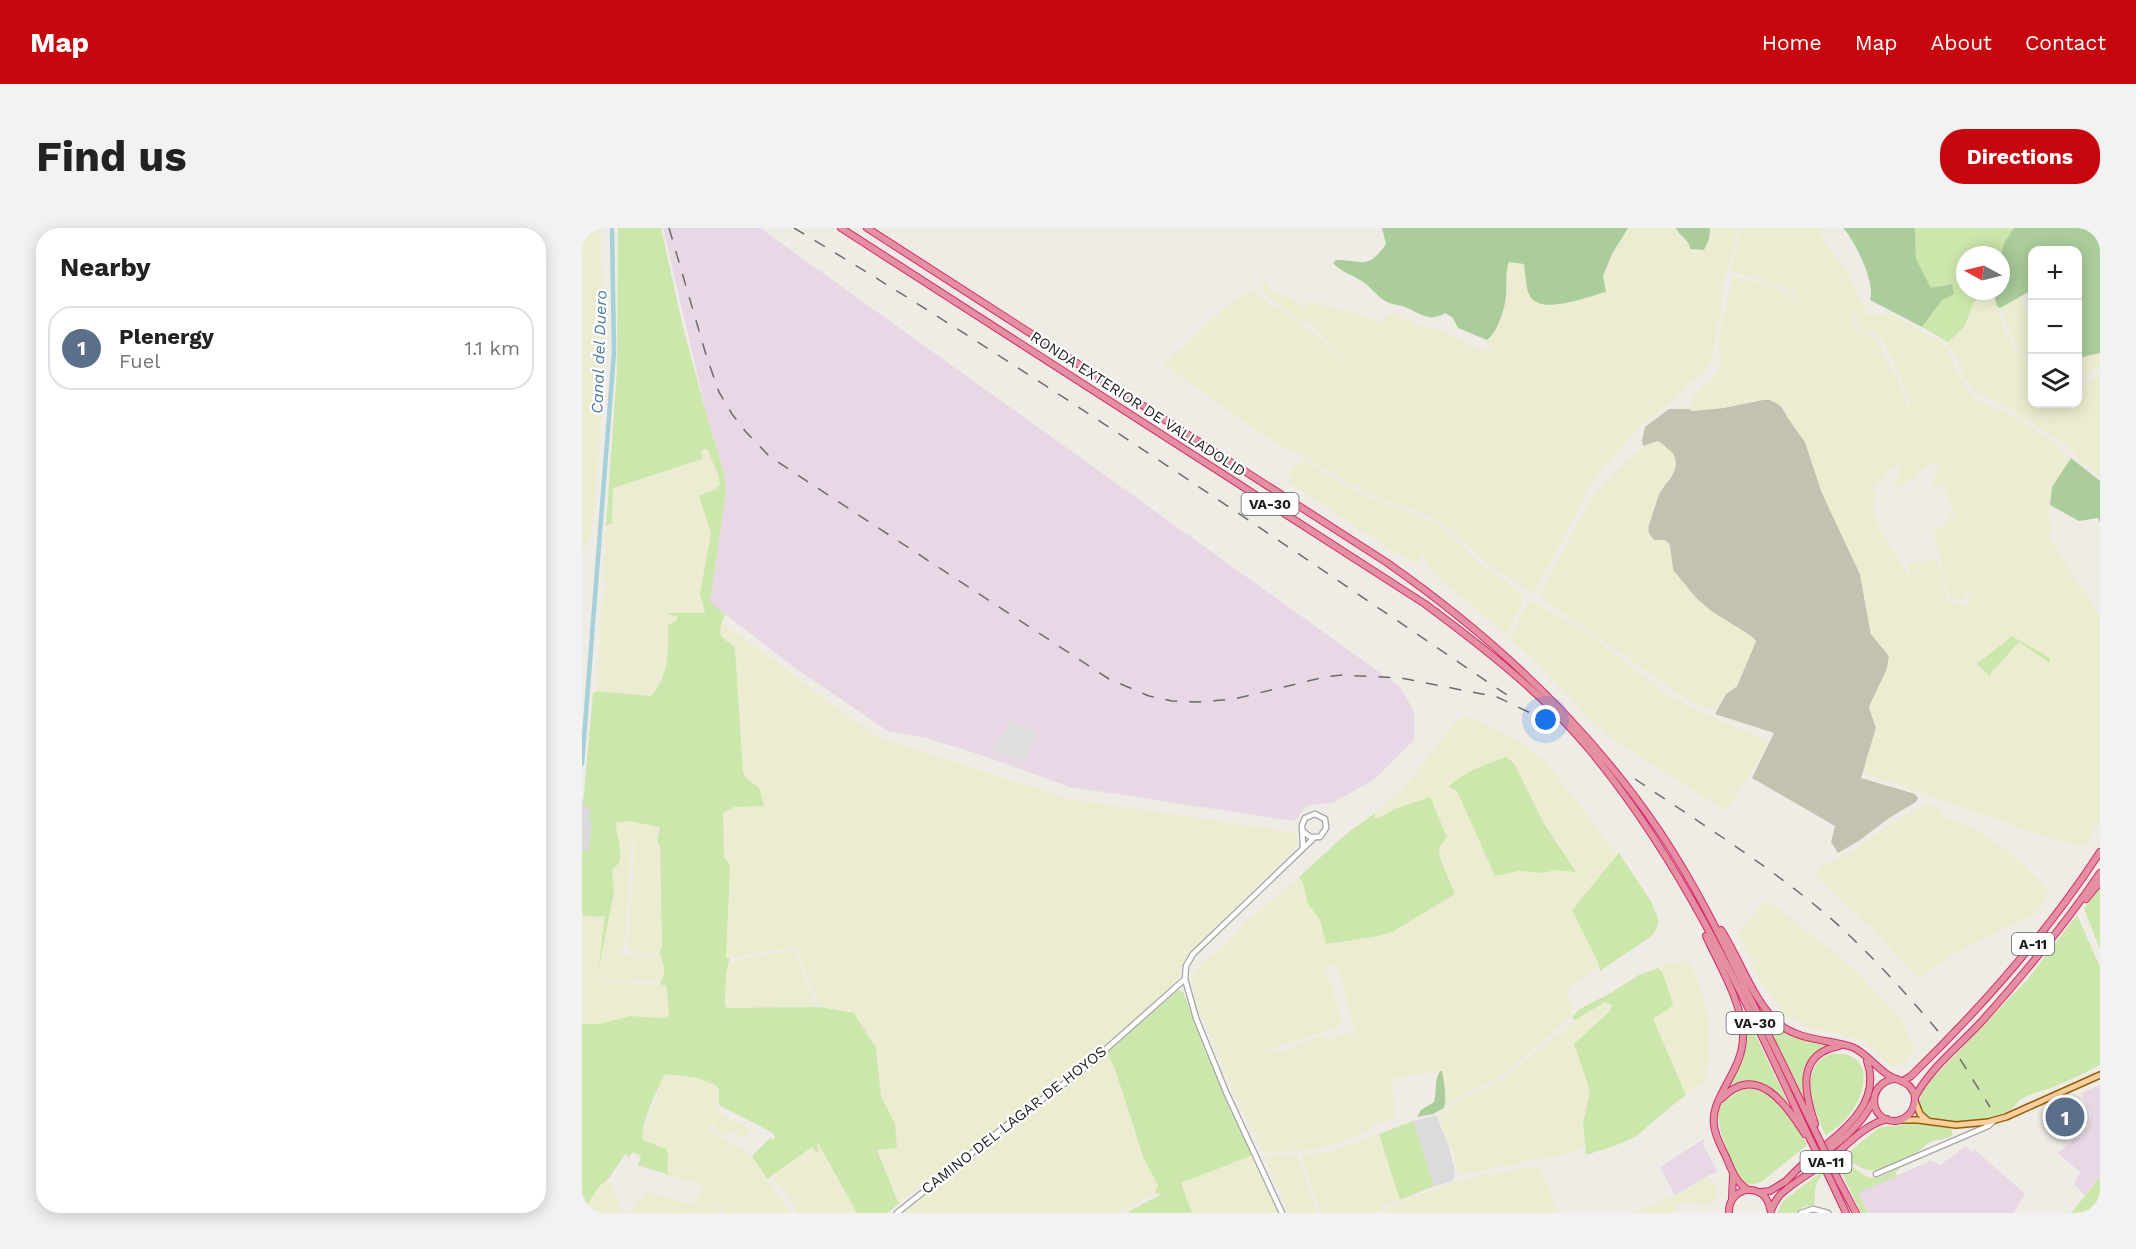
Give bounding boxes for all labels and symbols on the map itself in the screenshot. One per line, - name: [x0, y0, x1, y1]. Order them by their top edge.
- north arrow: [1956, 246, 2010, 300]
- water label: Canal del Duero: [587, 290, 611, 414]
- street label: RONDA EXTERIOR DE VALLADOLID: [1027, 328, 1249, 480]
- road number: VA-30: [1242, 493, 1298, 515]
- your location: [1531, 705, 1560, 734]
- road number: A-11: [2012, 933, 2054, 955]
- road number: VA-30: [1726, 1012, 1784, 1034]
- street label: CAMINO DEL LAGAR DE HOYOS: [918, 1042, 1110, 1198]
- pin: 1: [2046, 1094, 2084, 1140]
- road number: VA-11: [1800, 1151, 1852, 1173]

